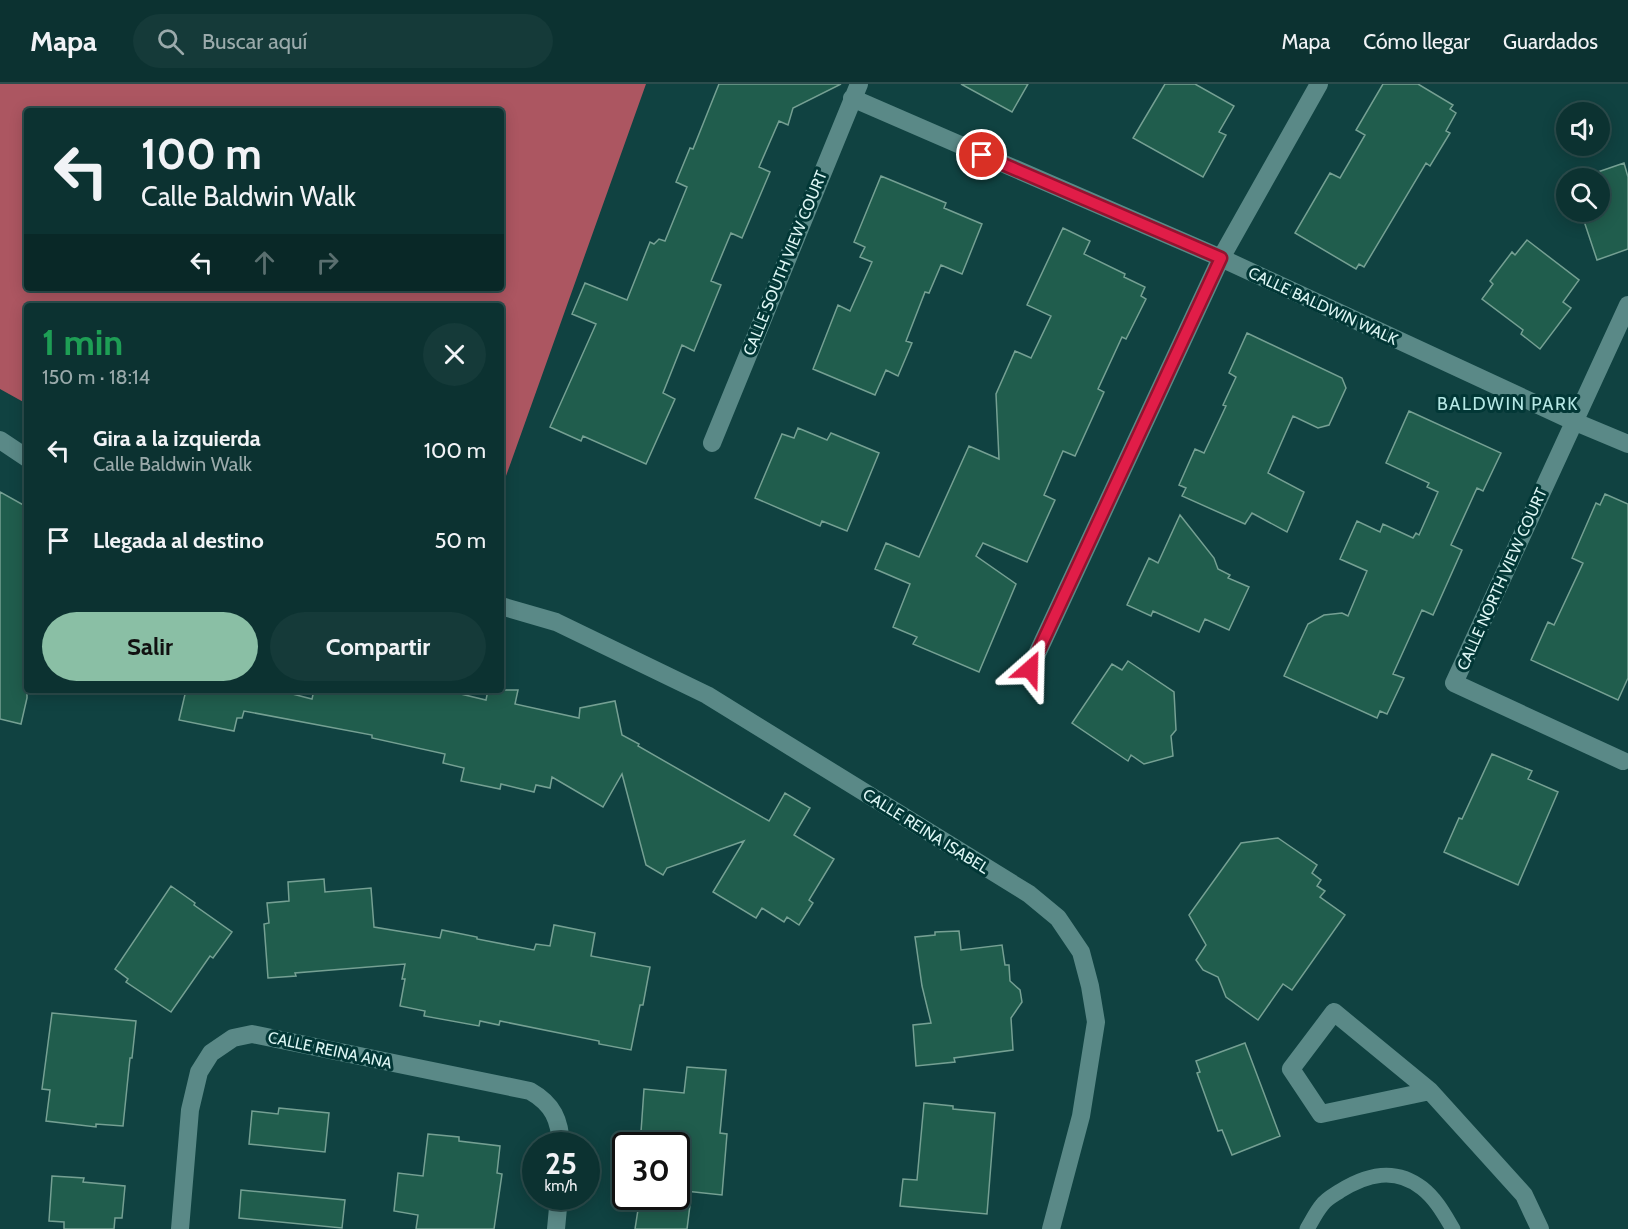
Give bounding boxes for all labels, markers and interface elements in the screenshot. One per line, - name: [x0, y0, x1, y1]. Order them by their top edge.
- search box: [133, 14, 553, 68]
- text: Mapa: [30, 24, 97, 58]
- icon: search: [154, 25, 187, 58]
- text: Buscar aquí: [202, 28, 307, 55]
- text: Mapa: [1282, 29, 1330, 54]
- text: Cómo llegar: [1363, 29, 1470, 54]
- text: Guardados: [1503, 29, 1598, 54]
- map controls: [1556, 102, 1610, 222]
- button: sound: [1556, 102, 1610, 156]
- text: 100 m: [141, 128, 262, 180]
- pin: [956, 129, 1007, 180]
- icon: left: [42, 132, 120, 210]
- icon: arrive: [965, 138, 998, 171]
- street label: CALLE SOUTH VIEW COURT: [739, 167, 831, 358]
- button: search: [1556, 168, 1610, 222]
- text: Calle Baldwin Walk: [141, 180, 356, 213]
- icon: left: [185, 246, 218, 279]
- icon: ahead: [248, 246, 281, 279]
- icon: right: [311, 246, 344, 279]
- street label: CALLE BALDWIN WALK: [1245, 263, 1401, 349]
- text: 1 min: [42, 320, 123, 364]
- button: close: [423, 323, 486, 386]
- text: 150 m · 18:14: [42, 365, 150, 389]
- district label: BALDWIN PARK: [1437, 393, 1579, 415]
- text: Gira a la izquierda: [93, 425, 261, 452]
- icon: left: [42, 434, 75, 467]
- text: 100 m: [424, 437, 486, 464]
- text: Calle Baldwin Walk: [93, 452, 252, 476]
- street label: CALLE NORTH VIEW COURT: [1453, 484, 1551, 673]
- icon: arrive: [42, 524, 75, 557]
- text: Llegada al destino: [93, 527, 264, 554]
- text: 50 m: [434, 527, 486, 554]
- button: Salir: [42, 612, 258, 681]
- button: Compartir: [270, 612, 486, 681]
- position arrow: [998, 637, 1062, 701]
- street label: CALLE REINA ISABEL: [859, 784, 993, 878]
- street label: CALLE REINA ANA: [266, 1028, 394, 1072]
- speed limit sign: 30: [612, 1132, 690, 1210]
- text: 25: [545, 1145, 577, 1182]
- text: km/h: [545, 1177, 577, 1195]

